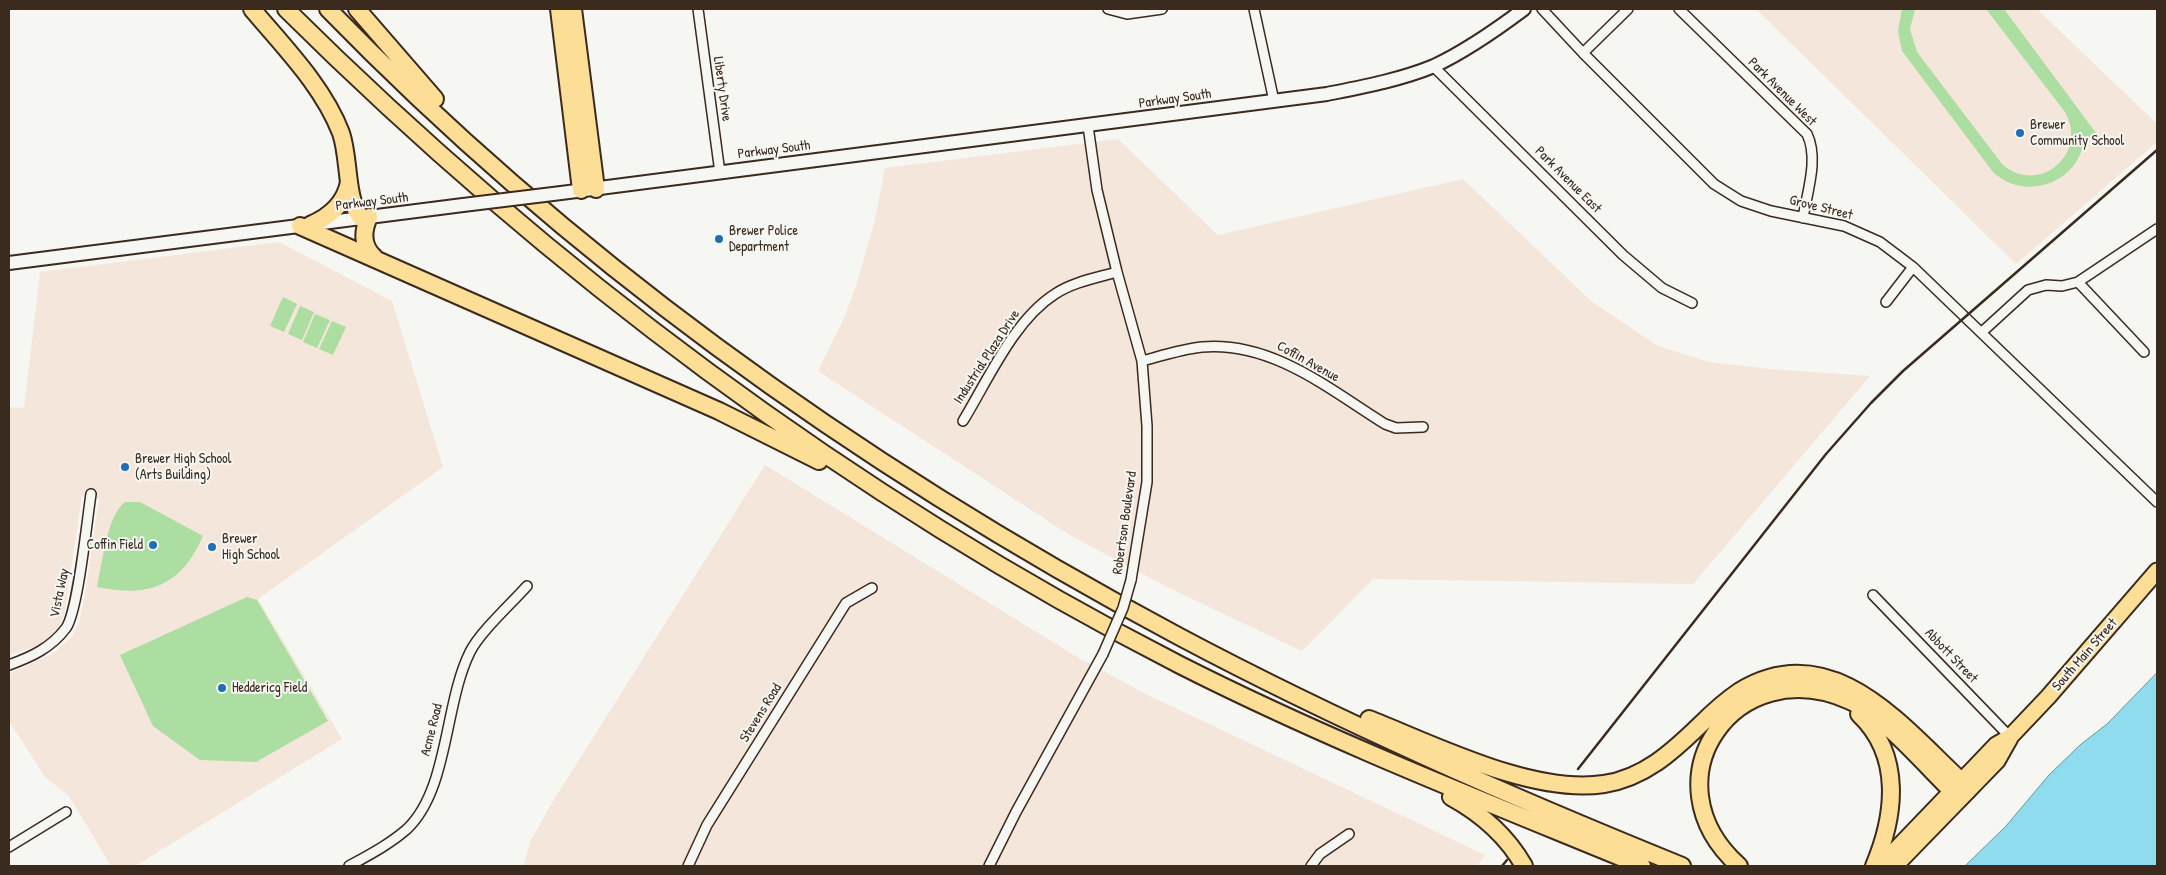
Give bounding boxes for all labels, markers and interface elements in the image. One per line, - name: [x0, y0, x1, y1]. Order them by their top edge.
- street label: Park Avenue West: [1744, 54, 1820, 130]
- street label: Liberty Drive: [709, 55, 735, 123]
- street label: Parkway South: [1138, 86, 1212, 112]
- place label: Brewer Community School: [2030, 117, 2124, 150]
- marker: Brewer Community School: [2014, 127, 2026, 139]
- street label: Parkway South: [737, 137, 811, 163]
- street label: Park Avenue East: [1531, 143, 1605, 217]
- street label: Parkway South: [335, 189, 409, 215]
- street label: Grove Street: [1788, 192, 1854, 224]
- place label: Brewer Police Department: [729, 223, 798, 256]
- marker: Brewer Police Department: [713, 233, 725, 245]
- street label: Industrial Plaza Drive: [950, 307, 1024, 407]
- street label: Coffin Avenue: [1274, 338, 1342, 386]
- place label: Brewer High School (Arts Building): [135, 451, 231, 484]
- marker: Brewer High School (Arts Building): [119, 461, 131, 473]
- street label: Robertson Boulevard: [1109, 470, 1141, 576]
- place label: Brewer High School: [222, 531, 280, 564]
- place label: Coffin Field: [87, 537, 143, 553]
- marker: Coffin Field: [147, 539, 159, 551]
- marker: Brewer High School: [206, 541, 218, 553]
- street label: Vista Way: [47, 567, 73, 619]
- street label: South Main Street: [2049, 615, 2121, 695]
- street label: Abbott Street: [1921, 625, 1981, 687]
- place label: Heddericg Field: [232, 680, 307, 696]
- street label: Stevens Road: [736, 681, 786, 745]
- marker: Heddericg Field: [216, 682, 228, 694]
- street label: Acme Road: [417, 702, 447, 758]

